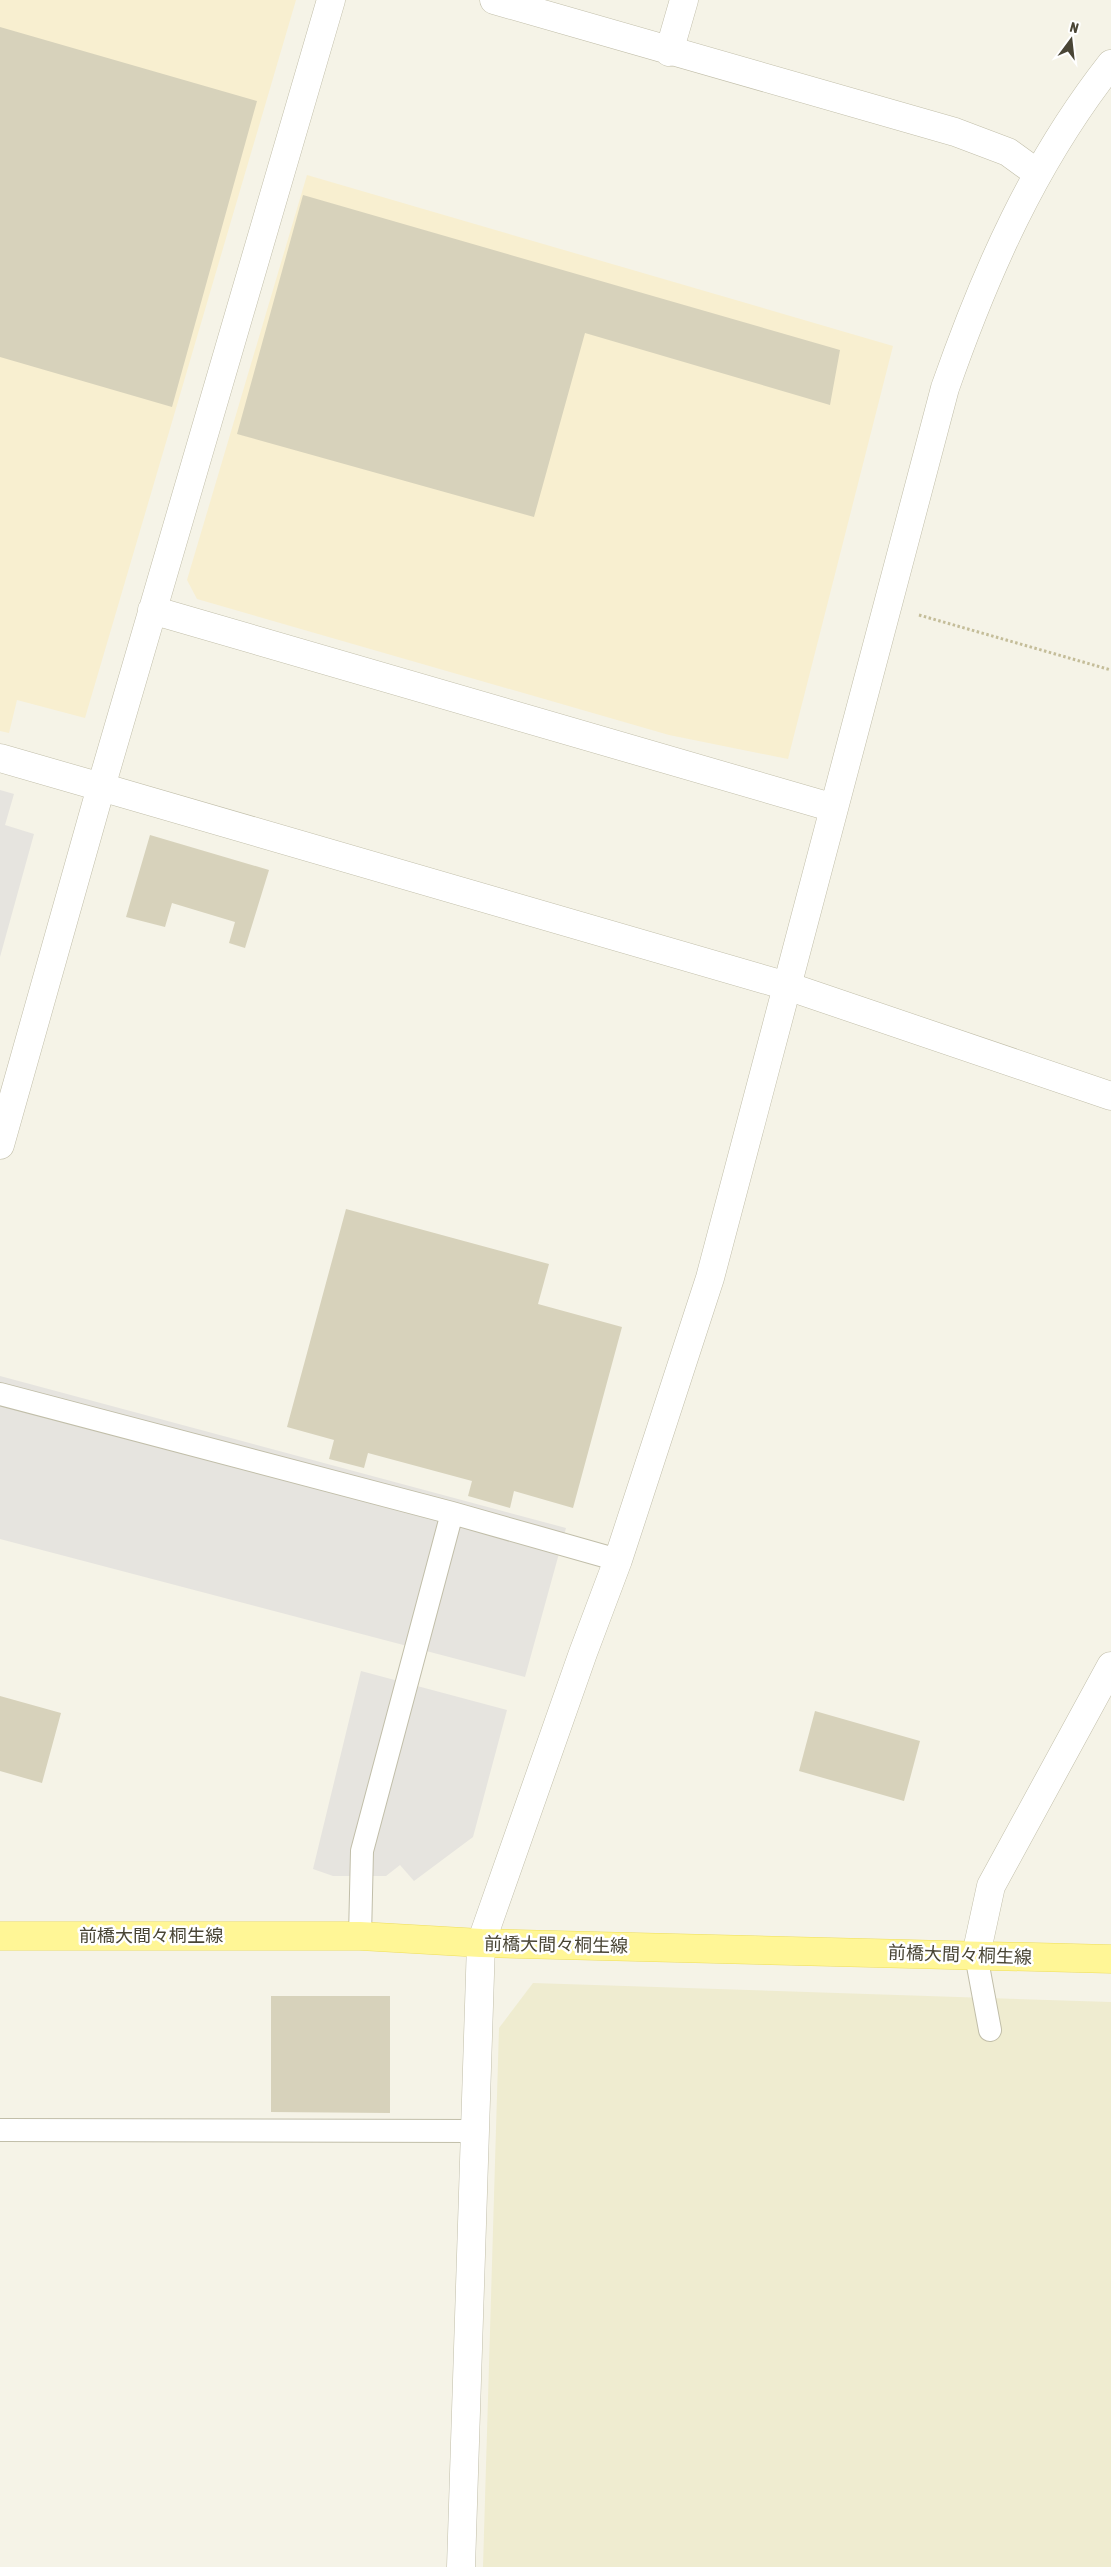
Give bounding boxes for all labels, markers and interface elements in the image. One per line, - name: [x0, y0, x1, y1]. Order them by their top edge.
- north arrow: [1046, 15, 1096, 65]
- text: N: [1068, 19, 1080, 36]
- street label: 前橋大間々桐生線: [79, 1925, 223, 1946]
- street label: 前橋大間々桐生線: [484, 1933, 628, 1956]
- street label: 前橋大間々桐生線: [888, 1941, 1032, 1968]

